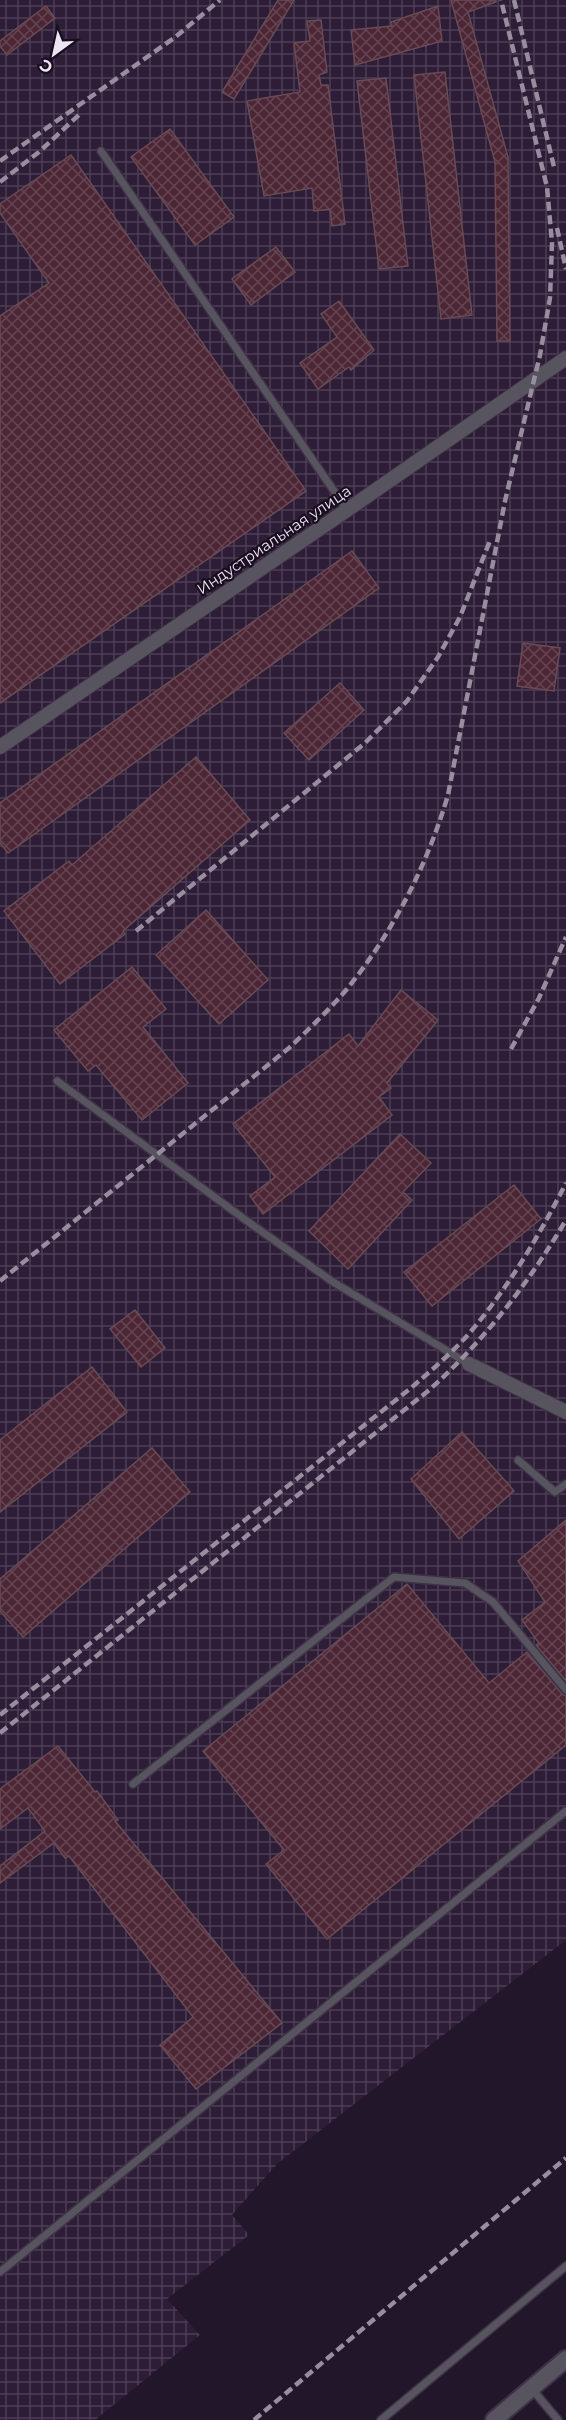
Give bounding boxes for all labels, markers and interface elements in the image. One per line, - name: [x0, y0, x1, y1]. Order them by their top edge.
- north arrow: [24, 24, 84, 84]
- text: С: [36, 55, 56, 77]
- street label: Индустриальная улица: [193, 481, 354, 598]

